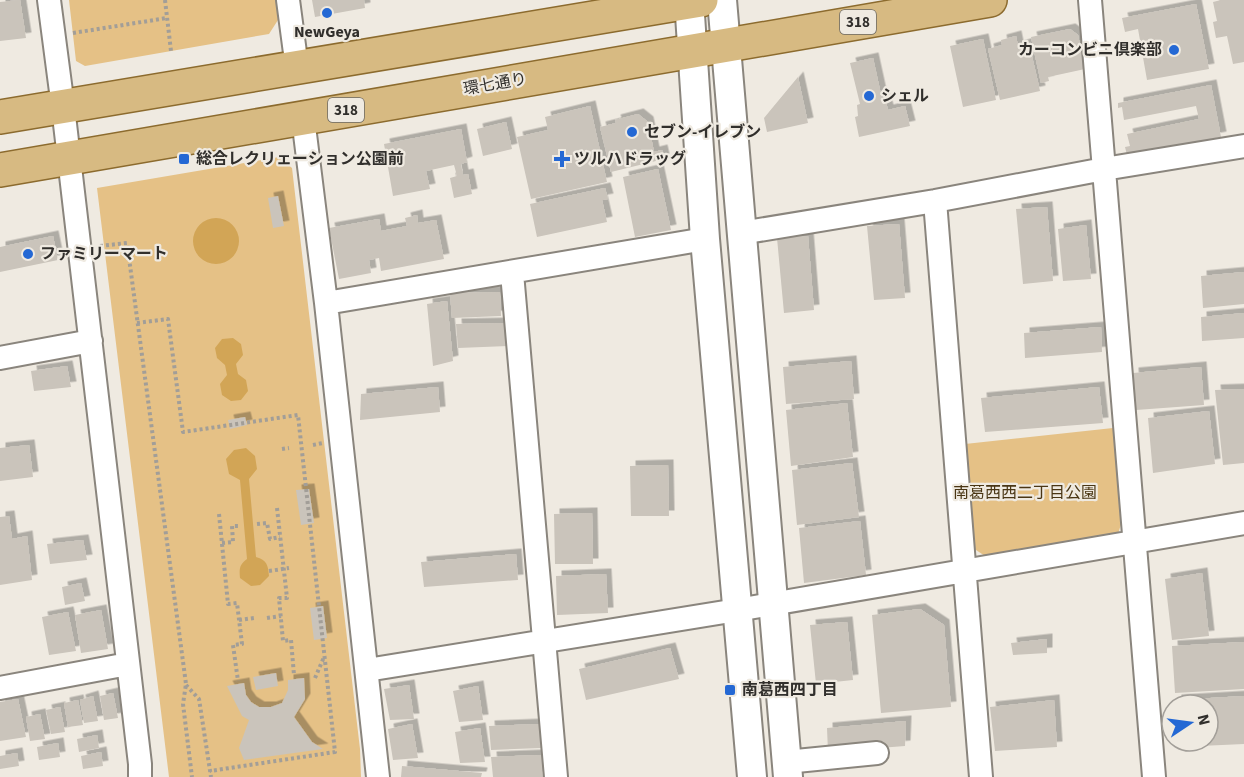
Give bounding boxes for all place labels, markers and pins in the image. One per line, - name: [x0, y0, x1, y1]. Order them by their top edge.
- marker: NewGeya: [320, 6, 334, 20]
- place label: NewGeya: [294, 21, 360, 43]
- place label: カーコンビニ倶楽部: [1018, 39, 1162, 61]
- marker: カーコンビニ倶楽部: [1167, 43, 1181, 57]
- place label: シェル: [881, 85, 929, 107]
- marker: シェル: [862, 89, 876, 103]
- place label: セブン-イレブン: [644, 121, 761, 143]
- marker: セブン-イレブン: [625, 125, 639, 139]
- place label: 総合レクリェーション公園前: [196, 148, 404, 170]
- place label: ツルハドラッグ: [574, 148, 686, 170]
- marker: 総合レクリェーション公園前: [177, 152, 191, 166]
- marker: ツルハドラッグ: [555, 152, 569, 166]
- place label: ファミリーマート: [40, 243, 168, 265]
- marker: ファミリーマート: [21, 247, 35, 261]
- place label: 南葛西四丁目: [742, 679, 838, 701]
- marker: 南葛西四丁目: [723, 683, 737, 697]

